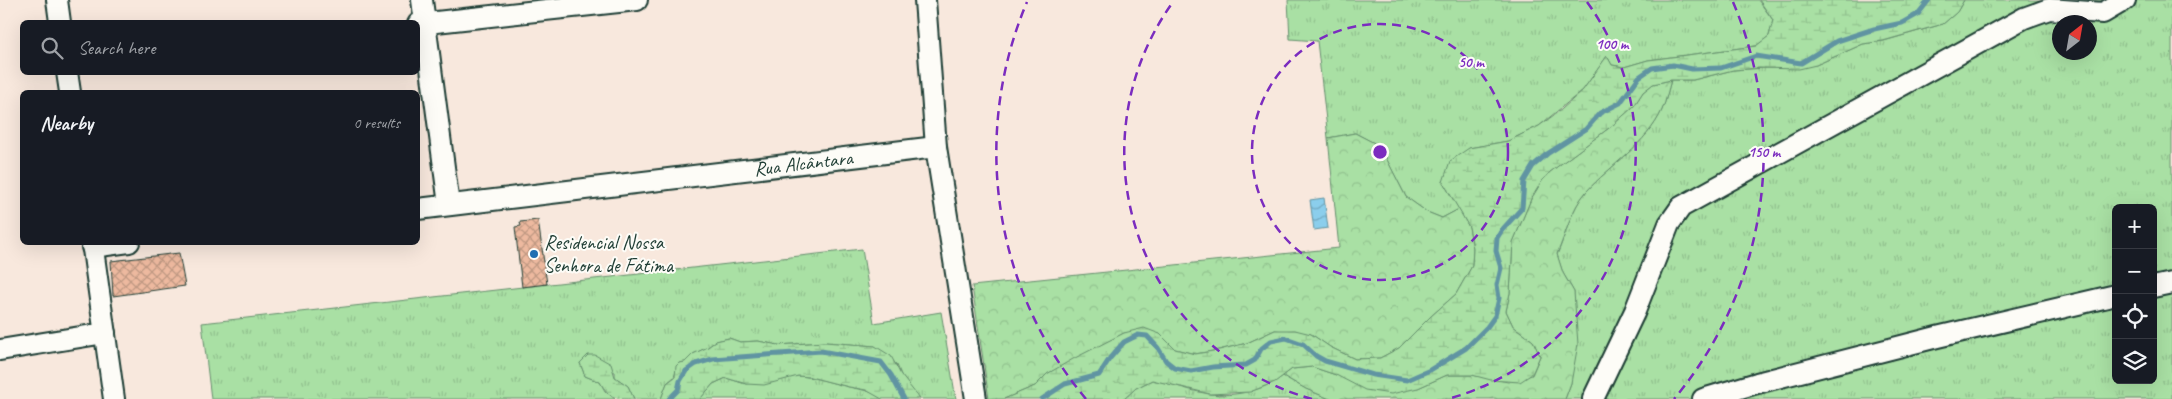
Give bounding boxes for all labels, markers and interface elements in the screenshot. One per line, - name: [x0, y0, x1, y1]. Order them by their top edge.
- north arrow: [2052, 15, 2097, 60]
- search box: [20, 20, 420, 75]
- icon: search: [38, 34, 66, 62]
- text: 100 m: [1596, 35, 1630, 54]
- text: Search here: [78, 36, 155, 60]
- text: 50 m: [1458, 53, 1485, 72]
- text: Nearby: [40, 110, 93, 136]
- text: 0 results: [353, 113, 400, 133]
- centre of rings: [1371, 143, 1389, 161]
- text: 150 m: [1748, 143, 1782, 162]
- street label: Rua Alcântara: [752, 144, 856, 181]
- map controls: [2112, 204, 2157, 384]
- button: +: [2112, 204, 2157, 249]
- place label: Residencial Nossa Senhora de Fátima: [544, 230, 675, 278]
- marker: Residencial Nossa Senhora de Fátima: [528, 248, 540, 260]
- button: −: [2112, 249, 2157, 294]
- button: locate: [2112, 294, 2157, 339]
- button: layers: [2112, 339, 2157, 384]

